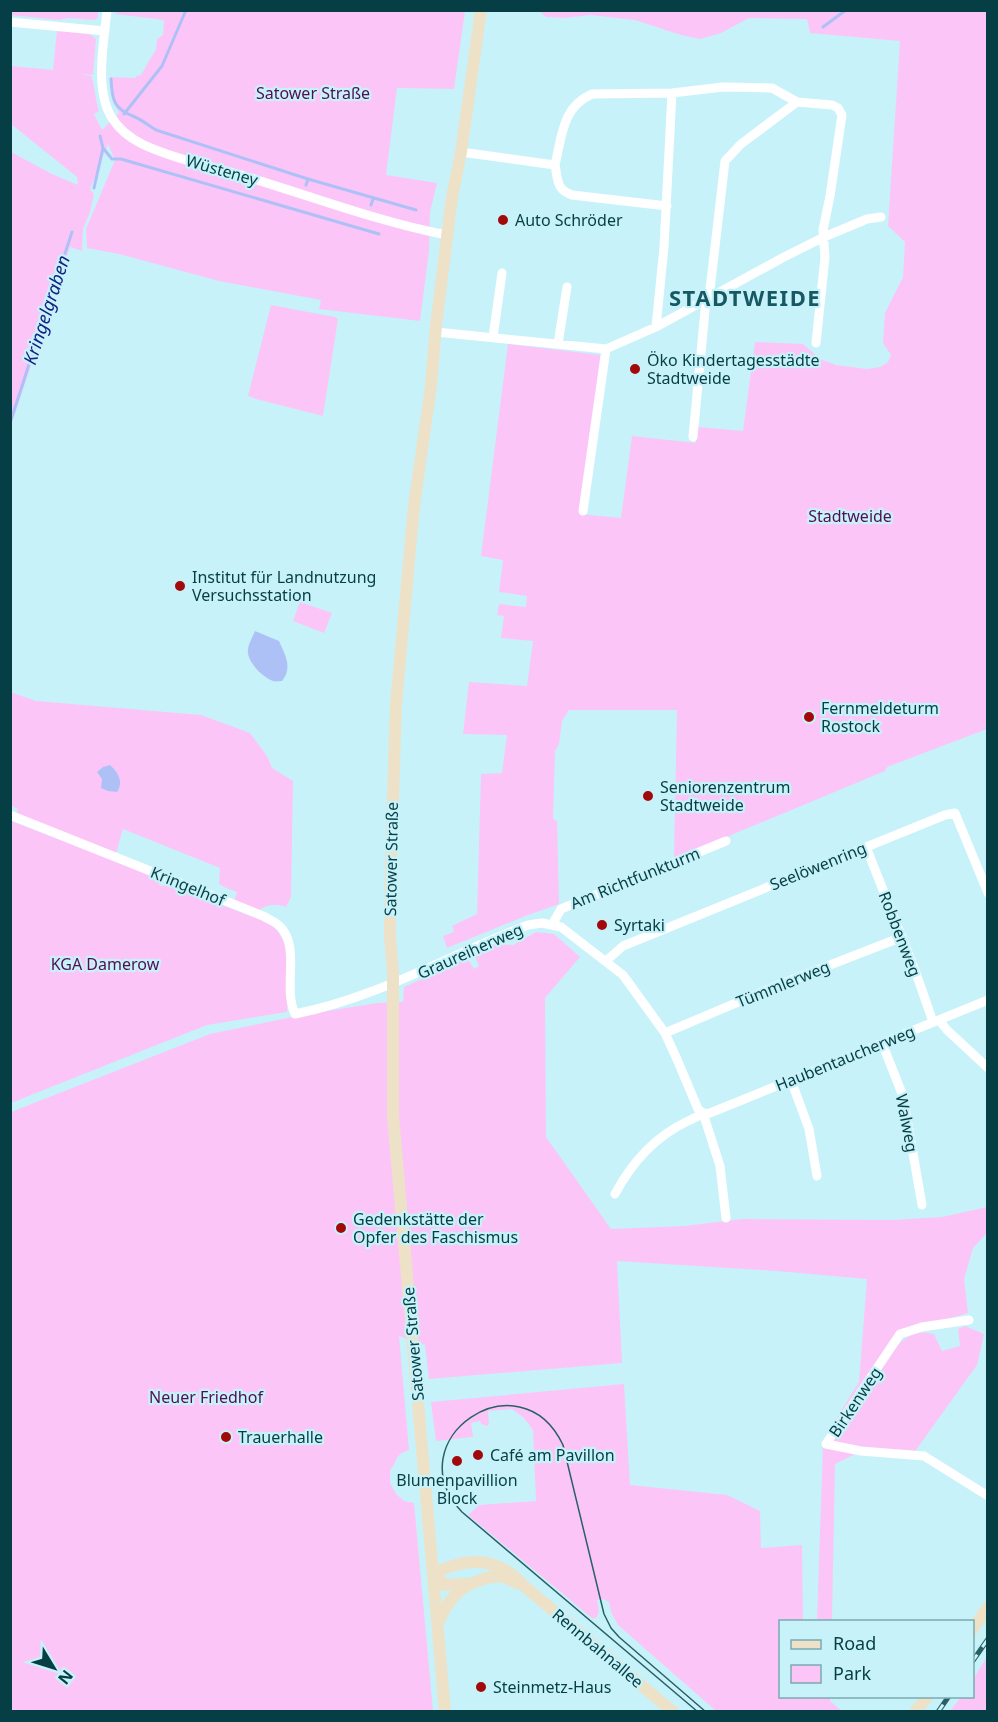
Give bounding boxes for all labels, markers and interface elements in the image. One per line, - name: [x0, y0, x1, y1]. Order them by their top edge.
- park label: Satower Straße: [256, 82, 370, 104]
- street label: Wüsteney: [183, 149, 261, 191]
- place label: Auto Schröder: [515, 209, 623, 231]
- marker: Auto Schröder: [496, 213, 510, 227]
- water label: Kringelgraben: [17, 252, 75, 367]
- district label: STADTWEIDE: [669, 282, 821, 312]
- place label: Öko Kindertagesstädte Stadtweide: [647, 349, 820, 389]
- marker: Öko Kindertagesstädte Stadtweide: [628, 362, 642, 376]
- park label: Stadtweide: [808, 505, 892, 527]
- place label: Institut für Landnutzung Versuchsstation: [192, 566, 376, 606]
- marker: Institut für Landnutzung Versuchsstation: [173, 579, 187, 593]
- place label: Fernmeldeturm Rostock: [821, 697, 939, 737]
- marker: Fernmeldeturm Rostock: [802, 710, 816, 724]
- place label: Seniorenzentrum Stadtweide: [660, 776, 790, 816]
- marker: Seniorenzentrum Stadtweide: [641, 789, 655, 803]
- street label: Satower Straße: [379, 802, 403, 916]
- street label: Seelöwenring: [766, 837, 870, 895]
- street label: Am Richtfunkturm: [567, 842, 703, 914]
- street label: Kringelhof: [147, 861, 230, 911]
- street label: Robbenweg: [874, 888, 926, 980]
- place label: Syrtaki: [614, 914, 665, 936]
- street label: Graureiherweg: [414, 918, 526, 984]
- marker: Syrtaki: [595, 918, 609, 932]
- park label: KGA Damerow: [51, 953, 160, 975]
- street label: Tümmlerweg: [733, 955, 833, 1013]
- street label: Haubentaucherweg: [772, 1020, 918, 1096]
- street label: Walweg: [891, 1092, 923, 1154]
- place label: Gedenkstätte der Opfer des Faschismus: [353, 1208, 518, 1248]
- marker: Gedenkstätte der Opfer des Faschismus: [334, 1221, 348, 1235]
- street label: Satower Straße: [397, 1286, 429, 1402]
- street label: Birkenweg: [823, 1363, 887, 1441]
- park label: Neuer Friedhof: [149, 1386, 264, 1408]
- place label: Trauerhalle: [238, 1426, 323, 1448]
- marker: Trauerhalle: [219, 1430, 233, 1444]
- place label: Café am Pavillon: [490, 1444, 615, 1466]
- marker: Café am Pavillon: [471, 1448, 485, 1462]
- marker: Blumenpavillion Block: [450, 1454, 464, 1468]
- place label: Blumenpavillion Block: [396, 1469, 518, 1509]
- street label: Rennbahnallee: [548, 1603, 648, 1693]
- legend: [779, 1620, 974, 1698]
- text: Road: [833, 1631, 876, 1655]
- north arrow: [24, 1638, 84, 1698]
- text: Park: [833, 1661, 871, 1685]
- text: N: [53, 1665, 78, 1689]
- place label: Steinmetz-Haus: [493, 1676, 611, 1698]
- marker: Steinmetz-Haus: [474, 1680, 488, 1694]

